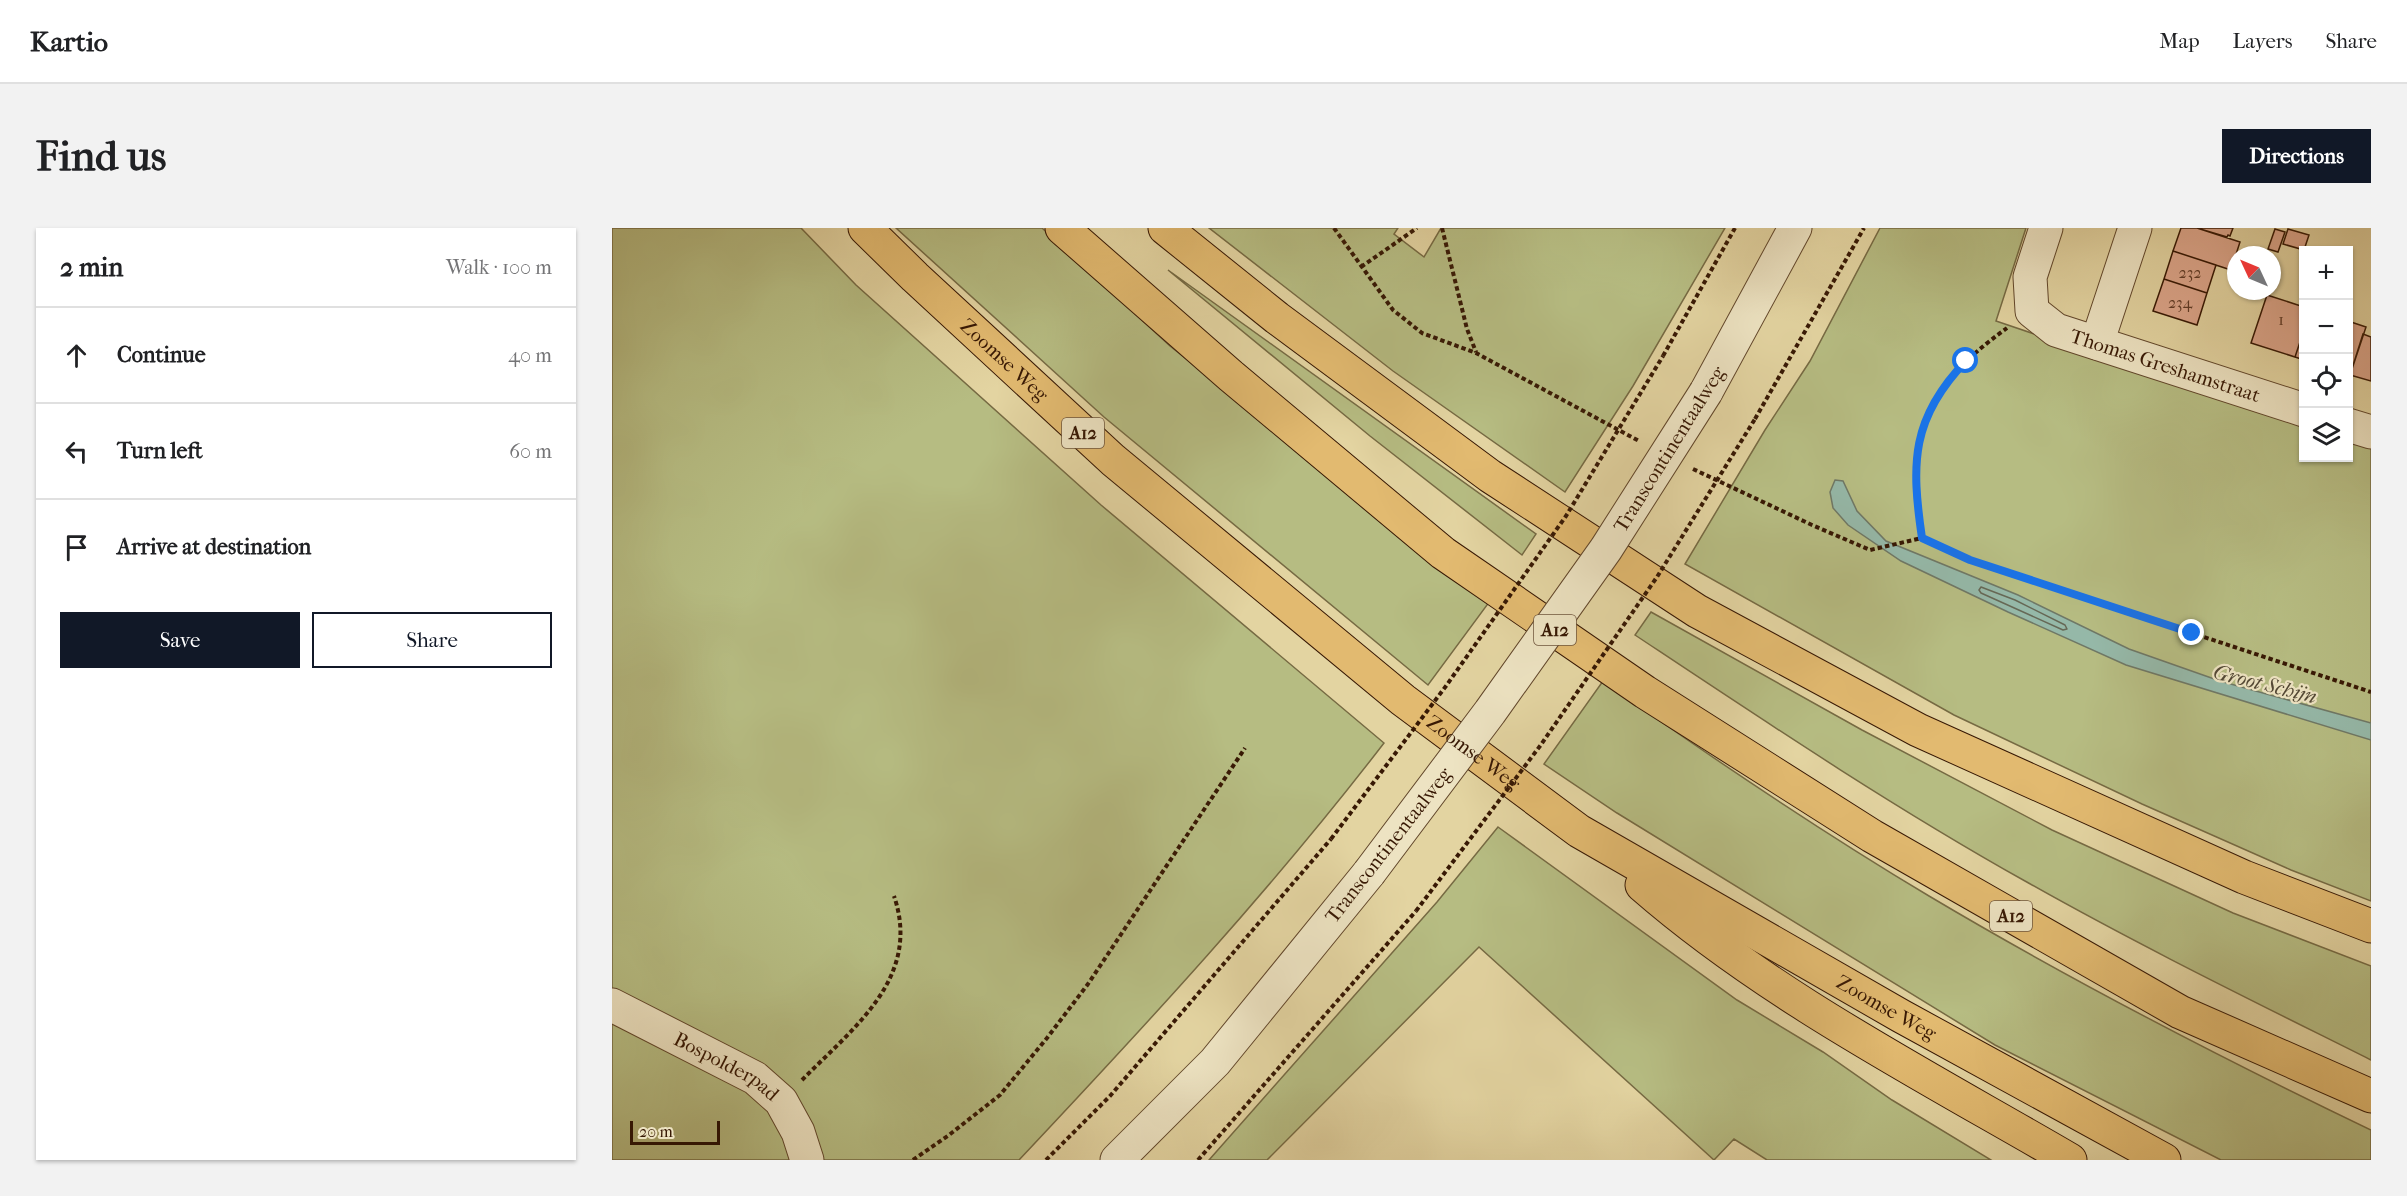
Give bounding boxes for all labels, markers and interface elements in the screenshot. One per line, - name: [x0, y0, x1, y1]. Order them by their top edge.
- text: Kartio: [30, 25, 108, 58]
- text: Map: [2159, 29, 2200, 53]
- text: Layers: [2233, 29, 2292, 53]
- text: Share: [2325, 29, 2377, 53]
- button: Directions: [2222, 129, 2371, 183]
- text: Find us: [36, 132, 166, 181]
- north arrow: [2227, 246, 2281, 300]
- map controls: [2299, 246, 2353, 462]
- button: +: [2299, 246, 2353, 300]
- text: 2 min: [60, 252, 123, 283]
- text: Walk · 100 m: [446, 256, 552, 279]
- house number: 232: [2178, 263, 2202, 282]
- house number: 234: [2168, 293, 2193, 312]
- button: −: [2299, 300, 2353, 354]
- house number: 1: [2278, 310, 2284, 329]
- street label: Zoomse Weg: [956, 314, 1053, 406]
- street label: Thomas Greshamstraat: [2067, 324, 2263, 407]
- icon: ahead: [60, 339, 93, 372]
- text: Continue: [117, 342, 206, 368]
- text: 40 m: [508, 344, 552, 367]
- route start: [1952, 347, 1978, 373]
- button: locate: [2299, 354, 2353, 408]
- street label: Transcontinentaalweg: [1609, 362, 1730, 536]
- button: layers: [2299, 408, 2353, 462]
- road number: A12: [1062, 418, 1104, 448]
- icon: left: [60, 435, 93, 468]
- text: Turn left: [117, 438, 203, 464]
- text: 60 m: [509, 440, 552, 463]
- icon: arrive: [60, 531, 93, 564]
- text: Arrive at destination: [117, 534, 311, 560]
- button: Save: [60, 612, 300, 668]
- button: Share: [312, 612, 552, 668]
- road number: A12: [1534, 615, 1576, 645]
- route end: [2178, 619, 2204, 645]
- water label: Groot Schijn: [2211, 660, 2319, 709]
- street label: Zoomse Weg: [1422, 711, 1525, 795]
- street label: Transcontinentaalweg: [1321, 763, 1456, 928]
- road number: A12: [1990, 901, 2032, 931]
- street label: Zoomse Weg: [1832, 970, 1940, 1045]
- street label: Bospolderpad: [670, 1028, 784, 1106]
- scale bar: [630, 1118, 720, 1146]
- text: 20 m: [639, 1122, 673, 1141]

